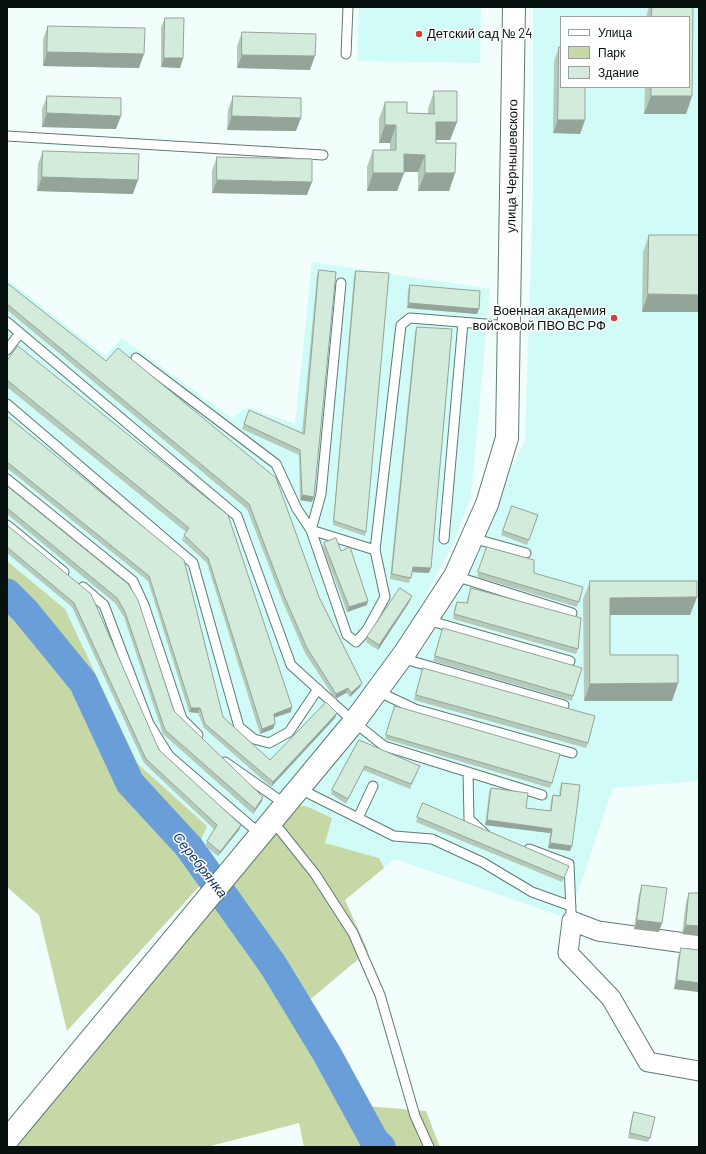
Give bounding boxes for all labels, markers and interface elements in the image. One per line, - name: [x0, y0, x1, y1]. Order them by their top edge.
- legend: [560, 16, 690, 88]
- text: Улица: [598, 25, 632, 39]
- place label: Детский сад № 24: [427, 26, 532, 42]
- marker: Детский сад № 24: [414, 29, 424, 39]
- text: Парк: [598, 45, 625, 59]
- text: Здание: [598, 65, 639, 79]
- street label: улица Чернышевского: [503, 99, 521, 233]
- place label: Военная академия войсковой ПВО ВС РФ: [472, 303, 606, 334]
- marker: Военная академия войсковой ПВО ВС РФ: [609, 313, 619, 323]
- water label: Серебрянка: [169, 829, 231, 901]

